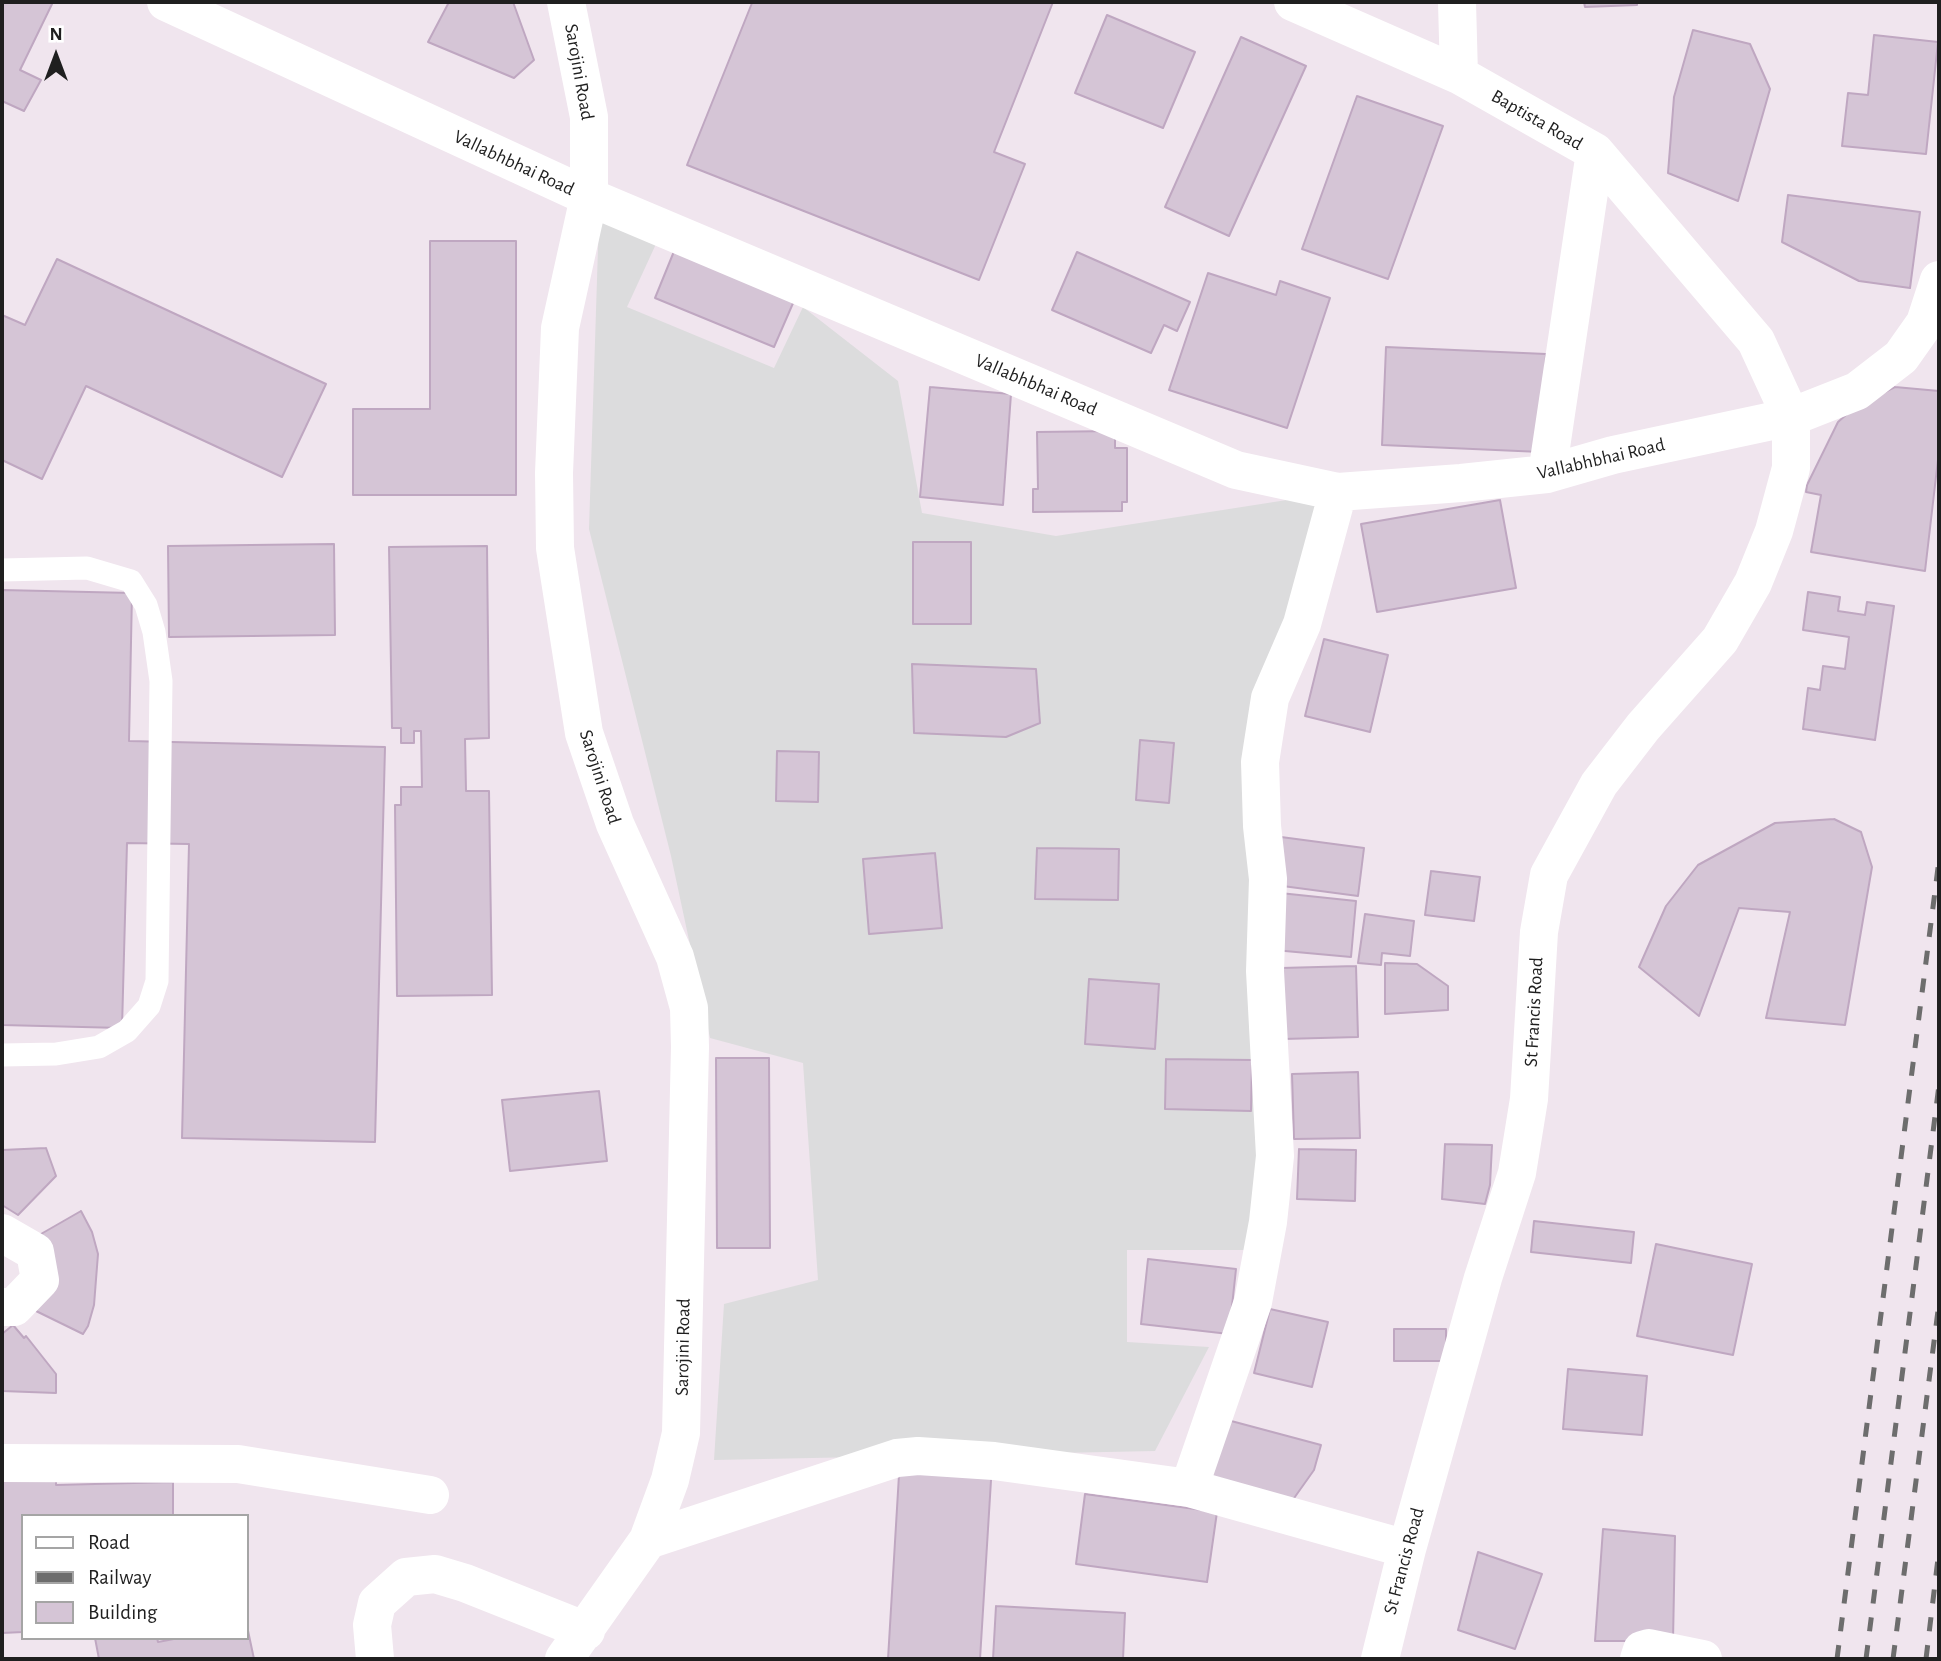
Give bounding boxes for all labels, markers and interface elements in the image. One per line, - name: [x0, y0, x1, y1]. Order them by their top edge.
- north arrow: [21, 21, 91, 91]
- street label: Sarojini Road: [559, 22, 599, 122]
- text: N: [49, 25, 63, 44]
- street label: Baptista Road: [1487, 85, 1587, 155]
- street label: Vallabhbhai Road: [450, 125, 578, 201]
- street label: Vallabhbhai Road: [972, 349, 1100, 421]
- street label: Vallabhbhai Road: [1535, 433, 1667, 485]
- street label: Sarojini Road: [574, 727, 626, 827]
- street label: St Francis Road: [1520, 957, 1548, 1067]
- street label: Sarojini Road: [671, 1298, 695, 1396]
- street label: St Francis Road: [1379, 1505, 1429, 1617]
- legend: [21, 1514, 248, 1640]
- text: Road: [88, 1532, 130, 1553]
- text: Railway: [88, 1567, 151, 1588]
- text: Building: [88, 1602, 157, 1623]

